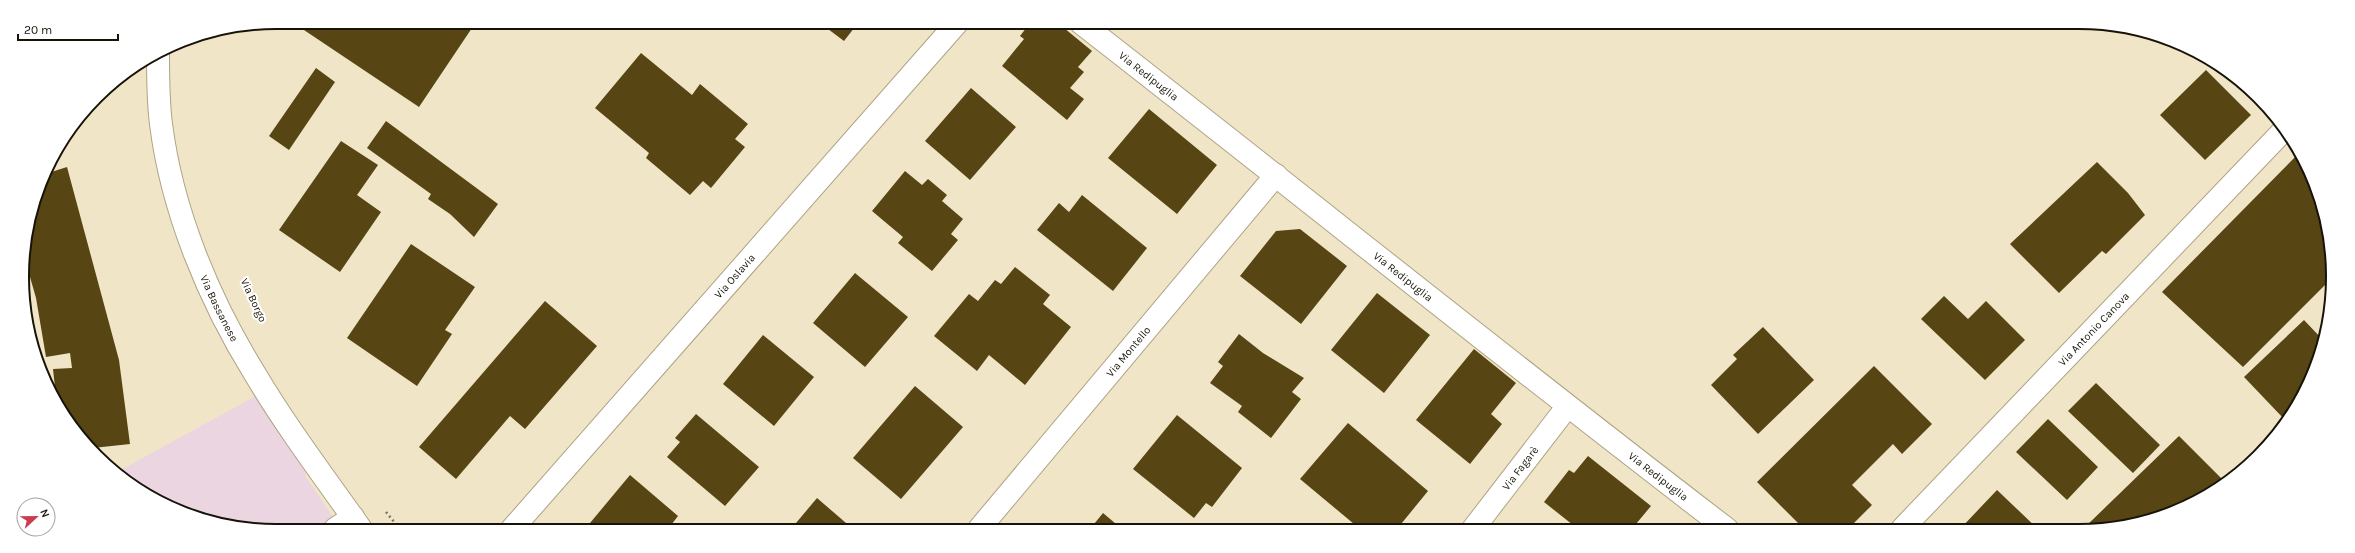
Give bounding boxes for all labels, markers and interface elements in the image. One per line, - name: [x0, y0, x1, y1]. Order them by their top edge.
- scale bar: [18, 16, 118, 42]
- text: 20 m: [24, 23, 52, 37]
- street label: Via Redipuglia: [1116, 49, 1181, 104]
- street label: Via Redipuglia: [1371, 249, 1435, 304]
- street label: Via Oslavia: [712, 251, 758, 301]
- street label: Via Bassanese: [197, 273, 241, 344]
- street label: Via Borgo: [238, 276, 269, 324]
- street label: Via Antonio Canova: [2056, 290, 2132, 369]
- street label: Via Montello: [1104, 324, 1153, 380]
- street label: Via Fagarè: [1499, 444, 1542, 493]
- street label: Via Redipuglia: [1626, 449, 1691, 504]
- north arrow: [16, 497, 56, 537]
- text: N: [37, 507, 52, 520]

